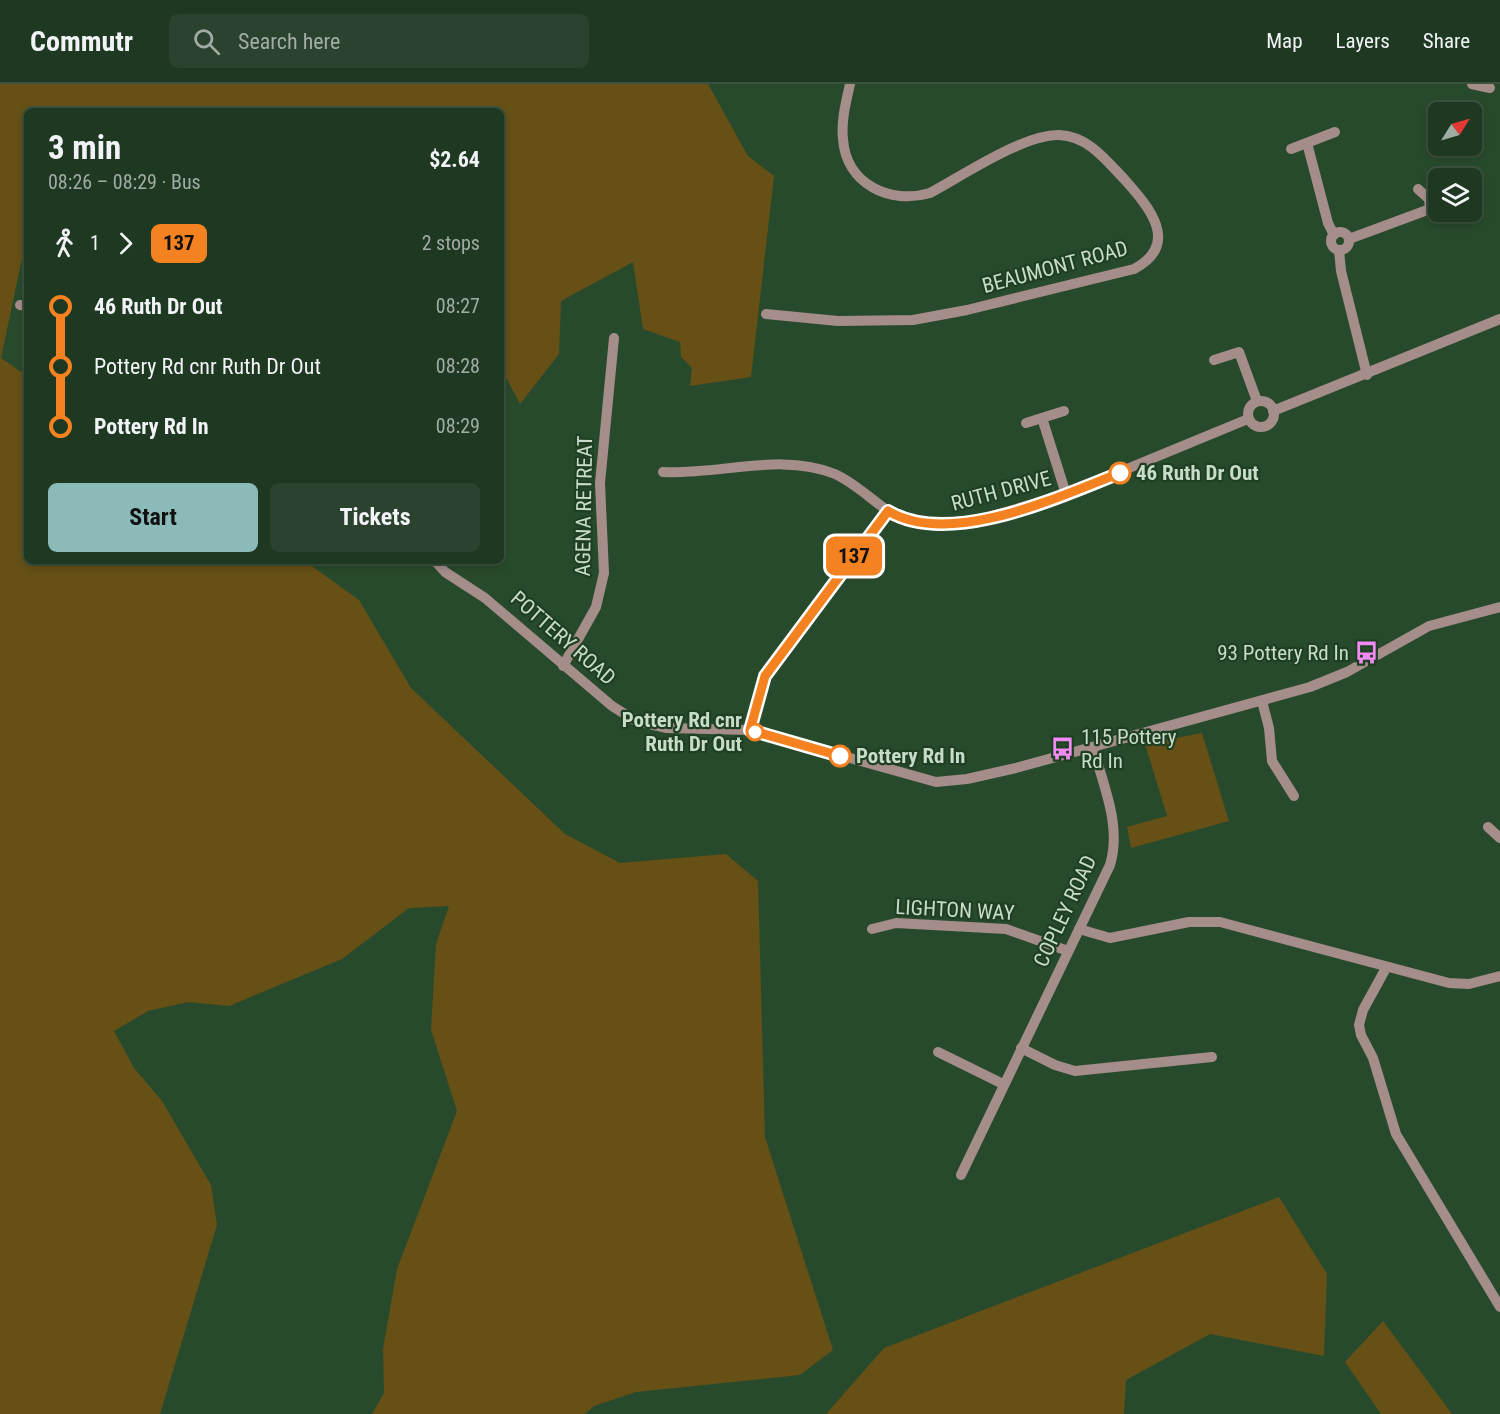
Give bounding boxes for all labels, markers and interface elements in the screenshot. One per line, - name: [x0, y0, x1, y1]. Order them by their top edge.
- search box: [169, 14, 589, 68]
- text: Commutr: [30, 25, 133, 58]
- icon: search: [190, 25, 223, 58]
- text: Search here: [238, 29, 340, 54]
- text: Map: [1266, 29, 1303, 53]
- text: Layers: [1336, 29, 1390, 53]
- text: Share: [1423, 29, 1470, 53]
- north arrow: [1428, 102, 1482, 156]
- map controls: [1428, 102, 1482, 222]
- text: 3 min: [48, 128, 121, 167]
- text: $2.64: [429, 147, 480, 172]
- button: layers: [1428, 168, 1482, 222]
- text: 08:26 – 08:29 · Bus: [48, 170, 201, 194]
- icon: walk: [48, 227, 81, 260]
- icon: forward: [109, 227, 142, 260]
- text: 1: [90, 231, 100, 255]
- text: 137: [163, 231, 195, 255]
- text: 2 stops: [422, 231, 480, 255]
- street label: BEAUMONT ROAD: [980, 236, 1130, 298]
- text: 46 Ruth Dr Out: [94, 294, 223, 319]
- text: 08:27: [436, 294, 480, 318]
- text: Pottery Rd cnr Ruth Dr Out: [94, 354, 321, 379]
- text: 08:28: [436, 354, 480, 378]
- text: Pottery Rd In: [94, 414, 209, 439]
- text: 08:29: [436, 414, 480, 438]
- street label: AGENA RETREAT: [571, 435, 597, 577]
- place label: 46 Ruth Dr Out: [1136, 461, 1259, 485]
- marker: 46 Ruth Dr Out: [1109, 462, 1131, 484]
- street label: RUTH DRIVE: [948, 466, 1054, 516]
- button: Start: [48, 483, 258, 552]
- button: Tickets: [270, 483, 480, 552]
- line badge: 137: [820, 536, 888, 576]
- text: 137: [838, 544, 870, 568]
- street label: POTTERY ROAD: [506, 586, 620, 690]
- bus stop icon: 93 Pottery Rd In: [1354, 640, 1380, 666]
- place label: 93 Pottery Rd In: [1217, 641, 1349, 665]
- place label: Pottery Rd cnr Ruth Dr Out: [622, 708, 742, 756]
- marker: Pottery Rd cnr Ruth Dr Out: [746, 723, 764, 741]
- place label: 115 Pottery Rd In: [1081, 725, 1177, 773]
- bus stop icon: 115 Pottery Rd In: [1050, 736, 1076, 762]
- place label: Pottery Rd In: [856, 744, 965, 768]
- marker: Pottery Rd In: [829, 745, 851, 767]
- street label: COPLEY ROAD: [1029, 852, 1101, 970]
- street label: LIGHTON WAY: [895, 895, 1015, 925]

